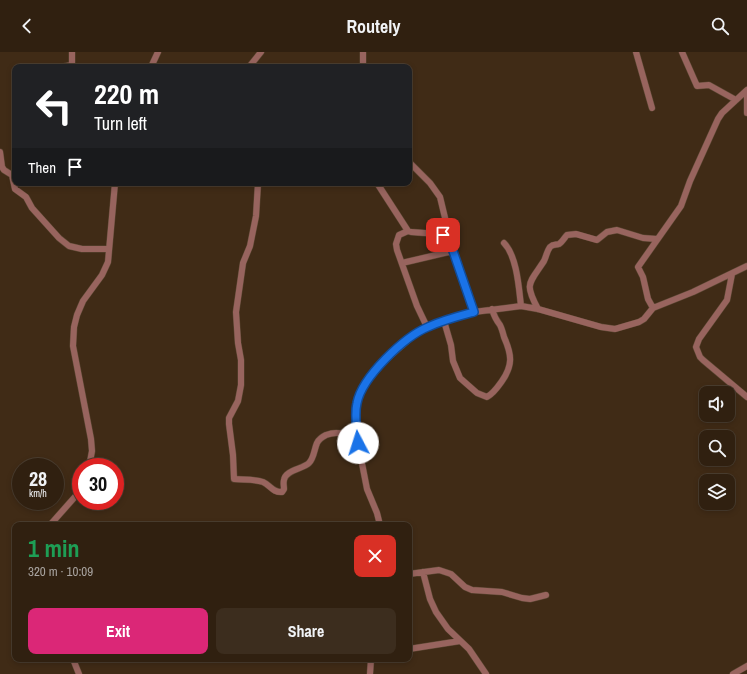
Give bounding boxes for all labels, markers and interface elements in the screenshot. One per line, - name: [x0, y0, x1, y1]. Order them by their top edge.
- text: Routely: [346, 14, 401, 39]
- icon: back: [16, 15, 38, 37]
- icon: search: [709, 15, 731, 37]
- text: 220 m: [94, 75, 159, 113]
- icon: left: [28, 80, 80, 132]
- text: Turn left: [94, 111, 147, 136]
- icon: arrive: [64, 156, 86, 178]
- text: Then: [28, 157, 56, 178]
- pin: [426, 218, 460, 252]
- icon: arrive: [432, 224, 454, 246]
- map controls: [699, 386, 735, 510]
- button: sound: [699, 386, 735, 422]
- position arrow: [337, 422, 379, 464]
- button: search: [699, 430, 735, 466]
- speed limit sign: 30: [72, 458, 124, 510]
- text: 28: [29, 465, 47, 492]
- button: layers: [699, 474, 735, 510]
- text: km/h: [29, 487, 47, 500]
- text: 1 min: [28, 532, 79, 564]
- button: close: [354, 535, 396, 577]
- text: 320 m · 10:09: [28, 563, 93, 580]
- button: Exit: [28, 608, 208, 654]
- button: Share: [216, 608, 396, 654]

